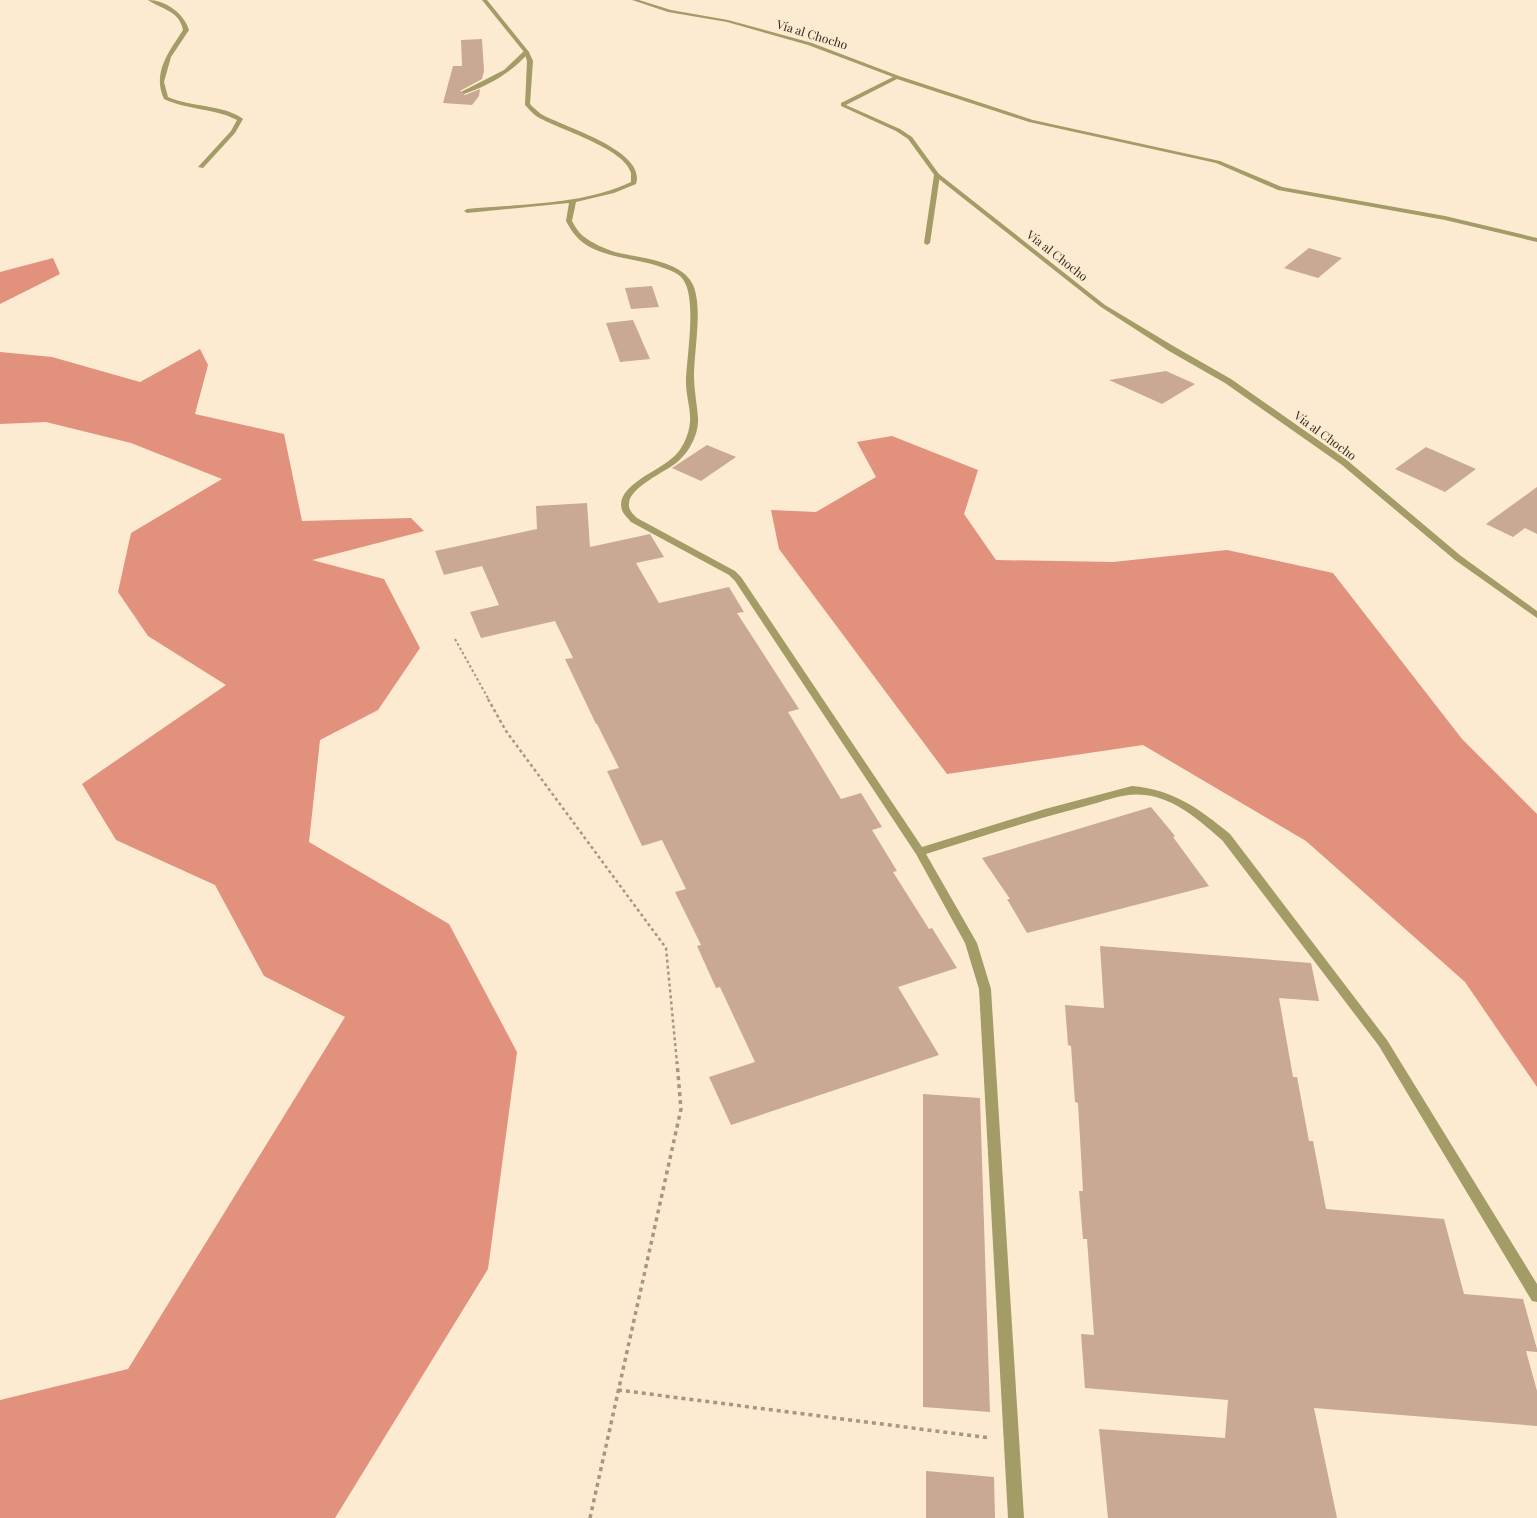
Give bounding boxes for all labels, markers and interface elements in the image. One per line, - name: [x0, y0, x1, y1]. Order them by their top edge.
- street label: Vía al Chocho: [774, 15, 850, 53]
- street label: Vía al Chocho: [1023, 226, 1092, 284]
- street label: Vía al Chocho: [1290, 407, 1360, 464]

